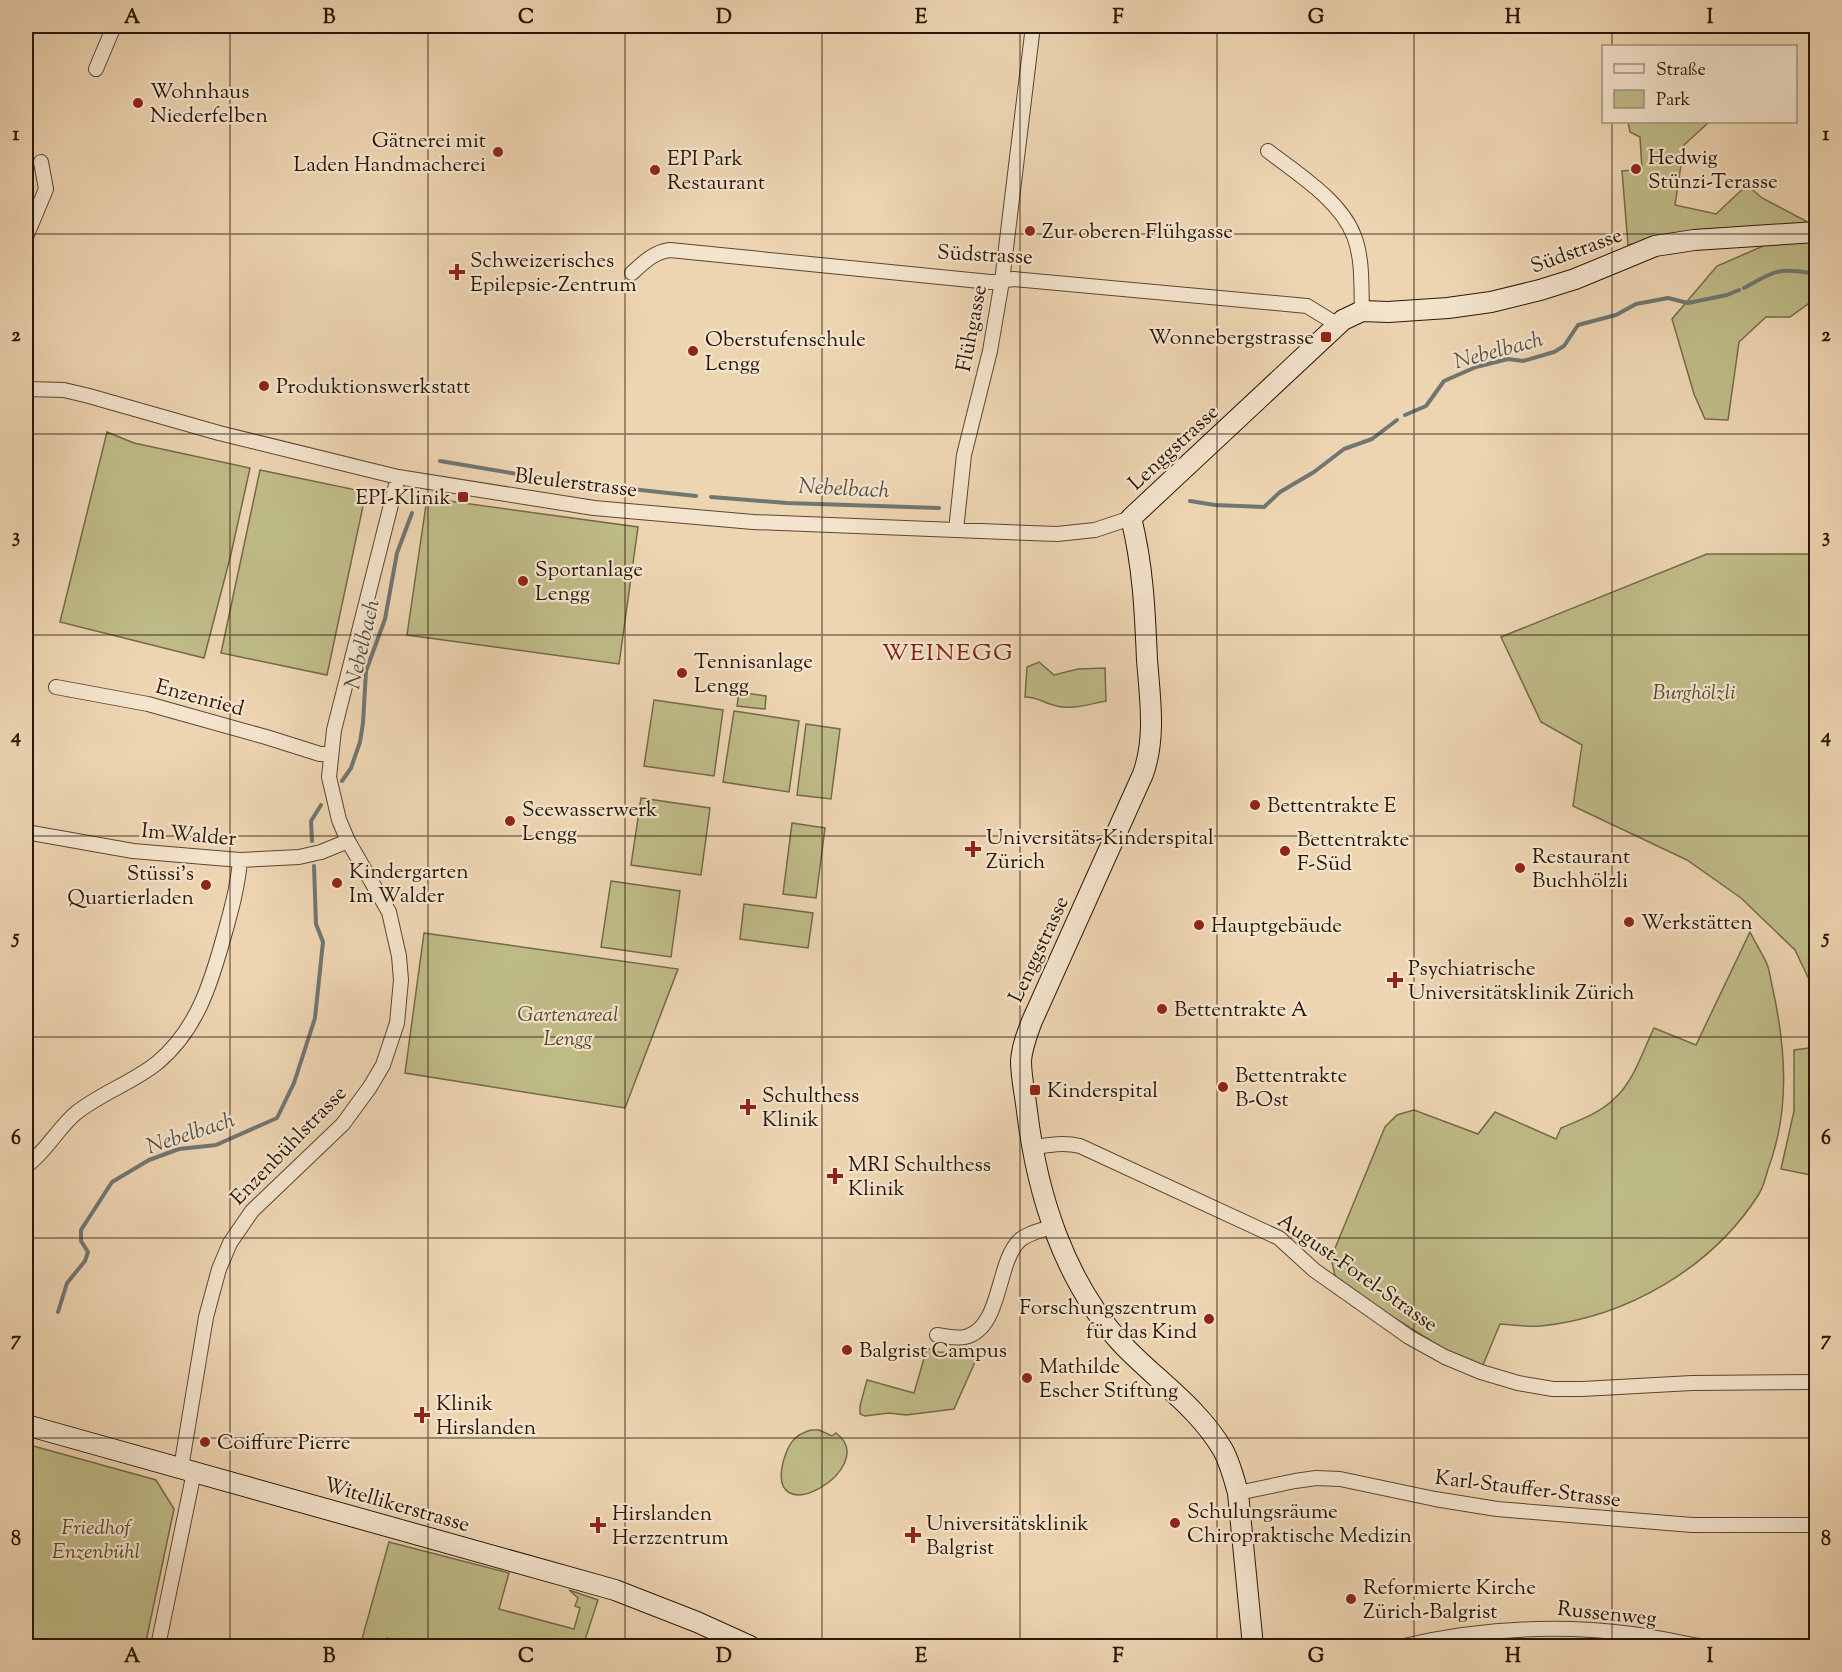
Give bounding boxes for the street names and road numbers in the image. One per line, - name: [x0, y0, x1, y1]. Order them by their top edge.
- street label: Südstrasse: [1527, 221, 1627, 282]
- street label: Südstrasse: [936, 239, 1033, 273]
- street label: Flühgasse: [950, 282, 996, 374]
- street label: Lenggstrasse: [1122, 399, 1226, 498]
- street label: Bleulerstrasse: [513, 462, 639, 506]
- street label: Enzenried: [152, 673, 247, 725]
- street label: Im Walder: [140, 817, 238, 855]
- street label: Lenggstrasse: [1002, 892, 1078, 1008]
- street label: Enzenbühlstrasse: [224, 1080, 354, 1213]
- street label: August-Forel-Strasse: [1270, 1207, 1443, 1340]
- street label: Karl-Stauffer-Strasse: [1433, 1464, 1622, 1516]
- street label: Witellikerstrasse: [320, 1471, 473, 1541]
- street label: Russenweg: [1556, 1595, 1658, 1635]

